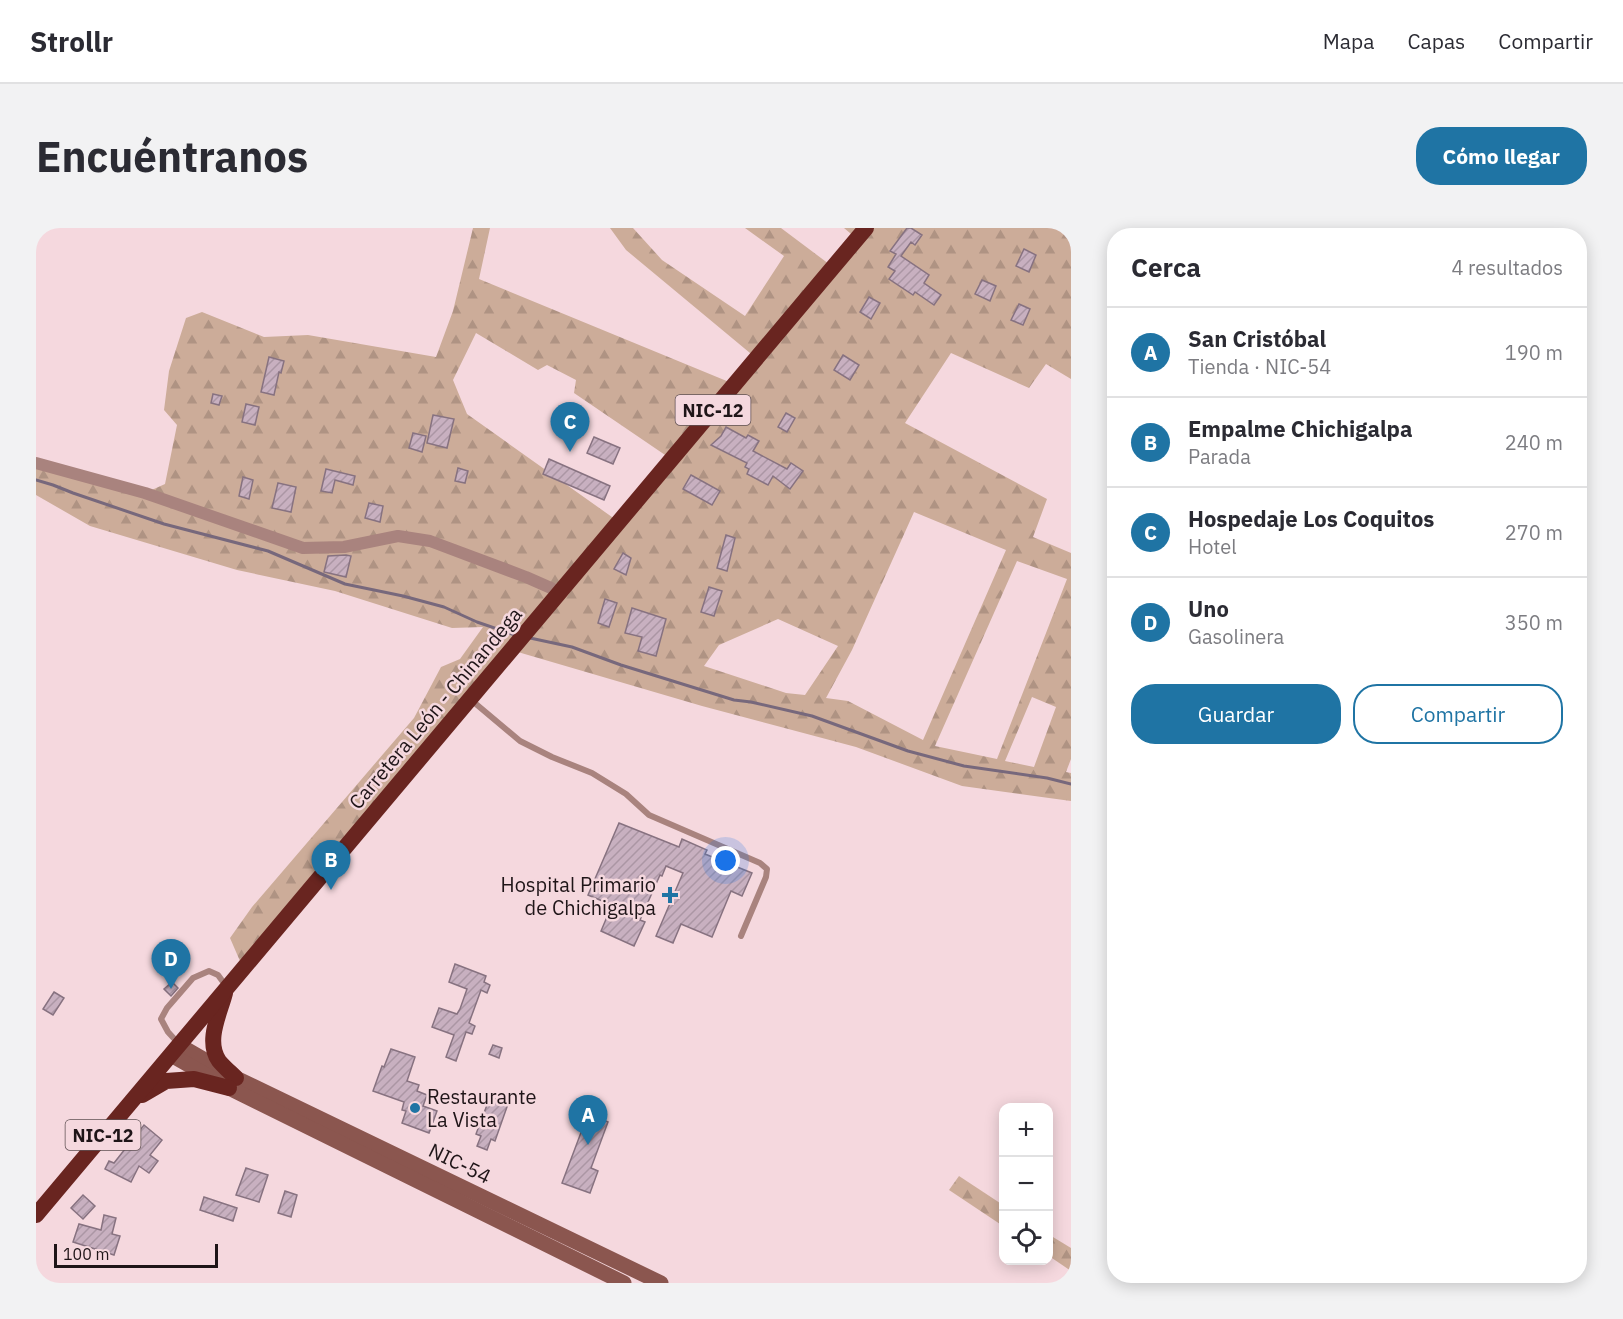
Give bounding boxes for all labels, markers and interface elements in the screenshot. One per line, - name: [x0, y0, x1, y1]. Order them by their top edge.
- text: Strollr: [30, 23, 113, 60]
- text: Mapa: [1323, 27, 1374, 55]
- text: Capas: [1407, 27, 1465, 55]
- text: Compartir: [1498, 27, 1593, 55]
- button: Cómo llegar: [1416, 127, 1587, 185]
- text: Encuéntranos: [36, 129, 308, 184]
- text: Cerca: [1131, 250, 1201, 284]
- text: 4 resultados: [1451, 254, 1563, 281]
- text: San Cristóbal: [1188, 324, 1326, 353]
- text: A: [1144, 339, 1157, 366]
- text: 190 m: [1505, 339, 1563, 366]
- text: Tienda · NIC-54: [1188, 353, 1331, 380]
- road number: NIC-12: [676, 395, 750, 425]
- pin: C: [550, 402, 590, 452]
- text: Empalme Chichigalpa: [1188, 414, 1413, 443]
- text: B: [1144, 429, 1157, 456]
- text: 240 m: [1505, 429, 1563, 456]
- text: Parada: [1188, 443, 1251, 470]
- text: Hospedaje Los Coquitos: [1188, 504, 1434, 533]
- text: C: [1144, 519, 1157, 546]
- text: 270 m: [1505, 519, 1563, 546]
- text: Hotel: [1188, 533, 1237, 560]
- text: Uno: [1188, 594, 1229, 623]
- street label: Carretera León - Chinandega: [342, 601, 528, 815]
- text: D: [1144, 609, 1157, 636]
- text: 350 m: [1505, 609, 1563, 636]
- text: Gasolinera: [1188, 623, 1284, 650]
- button: Guardar: [1131, 684, 1341, 744]
- button: Compartir: [1353, 684, 1563, 744]
- pin: B: [312, 840, 350, 890]
- your location: [711, 846, 740, 875]
- place label: Hospital Primario de Chichigalpa: [501, 871, 656, 921]
- marker: Hospital Primario de Chichigalpa: [661, 886, 679, 904]
- pin: D: [152, 940, 190, 989]
- place label: Restaurante La Vista: [427, 1083, 536, 1133]
- pin: A: [568, 1096, 608, 1145]
- marker: Restaurante La Vista: [408, 1101, 422, 1115]
- map controls: [999, 1103, 1053, 1265]
- button: +: [999, 1103, 1053, 1157]
- road number: NIC-12: [65, 1120, 140, 1150]
- street label: NIC-54: [424, 1136, 496, 1190]
- button: −: [999, 1157, 1053, 1211]
- button: locate: [999, 1211, 1053, 1265]
- scale bar: [54, 1241, 218, 1268]
- text: 100 m: [63, 1244, 110, 1264]

